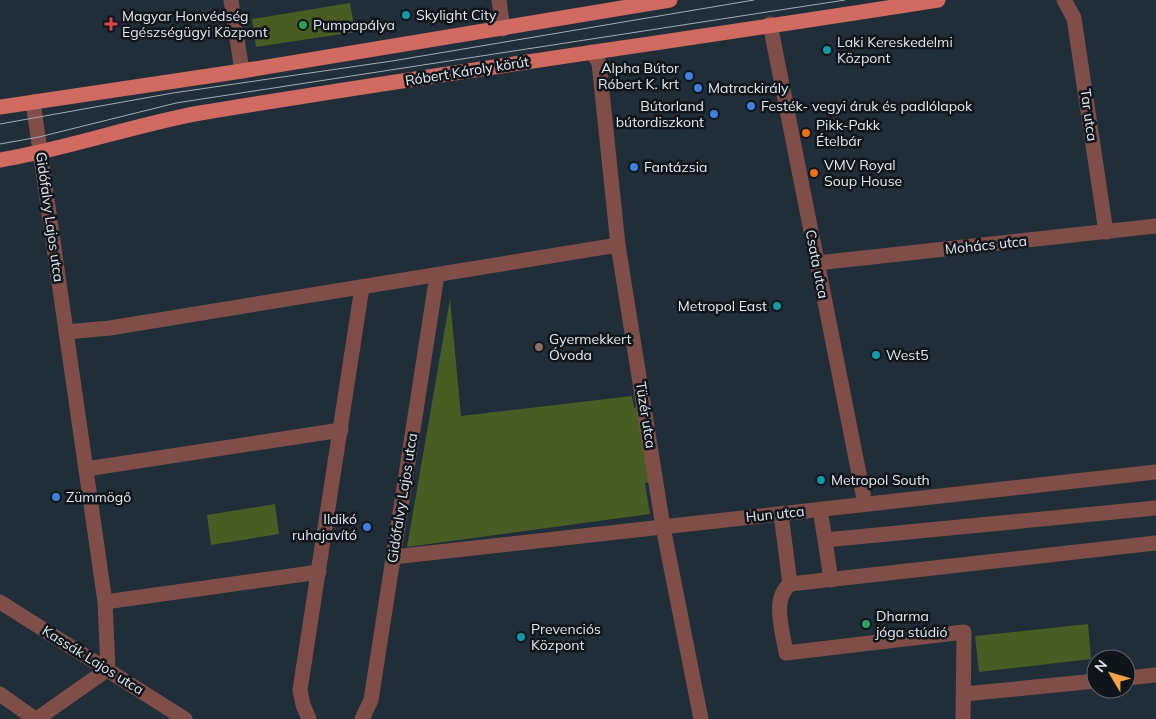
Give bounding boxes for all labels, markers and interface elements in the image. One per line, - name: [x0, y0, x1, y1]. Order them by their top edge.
- place label: Skylight City: [416, 6, 497, 24]
- place label: Magyar Honvédség Egészségügyi Központ: [122, 7, 268, 41]
- marker: Skylight City: [400, 9, 412, 21]
- place label: Pumpapálya: [313, 16, 395, 34]
- marker: Magyar Honvédség Egészségügyi Központ: [104, 17, 118, 31]
- marker: Pumpapálya: [297, 19, 309, 31]
- place label: Laki Kereskedelmi Központ: [837, 33, 953, 67]
- marker: Laki Kereskedelmi Központ: [821, 44, 833, 56]
- street label: Róbert Károly körút: [404, 52, 530, 90]
- place label: Alpha Bútor Róbert K. krt: [598, 59, 680, 93]
- marker: Alpha Bútor Róbert K. krt: [683, 70, 695, 82]
- place label: Matrackirály: [708, 79, 789, 97]
- marker: Matrackirály: [692, 82, 704, 94]
- street label: Tar utca: [1076, 88, 1102, 142]
- place label: Bútorland bútordiszkont: [616, 97, 704, 131]
- place label: Festék- vegyi áruk és padlólapok: [761, 97, 973, 115]
- marker: Festék- vegyi áruk és padlólapok: [745, 100, 757, 112]
- marker: Bútorland bútordiszkont: [708, 108, 720, 120]
- place label: Pikk-Pakk Ételbár: [816, 116, 881, 150]
- marker: Pikk-Pakk Ételbár: [800, 127, 812, 139]
- street label: Gidófalvy Lajos utca: [32, 151, 68, 283]
- place label: VMV Royal Soup House: [824, 156, 902, 190]
- place label: Fantázsia: [644, 158, 707, 176]
- marker: Fantázsia: [628, 161, 640, 173]
- marker: VMV Royal Soup House: [808, 167, 820, 179]
- street label: Csata utca: [801, 228, 833, 300]
- street label: Mohács utca: [944, 232, 1028, 258]
- place label: Metropol East: [678, 297, 767, 315]
- marker: Metropol East: [771, 300, 783, 312]
- place label: Gyermekkert Óvoda: [549, 330, 631, 364]
- marker: Gyermekkert Óvoda: [533, 341, 545, 353]
- place label: West5: [886, 346, 929, 364]
- marker: West5: [870, 349, 882, 361]
- street label: Tüzér utca: [632, 380, 660, 450]
- street label: Gidófalvy Lajos utca: [383, 432, 421, 564]
- place label: Metropol South: [831, 471, 930, 489]
- marker: Metropol South: [815, 474, 827, 486]
- place label: Zümmögő: [66, 488, 131, 506]
- marker: Zümmögő: [50, 491, 62, 503]
- street label: Hun utca: [745, 502, 805, 526]
- place label: Ildikó ruhajavító: [292, 510, 357, 544]
- marker: Ildikó ruhajavító: [361, 521, 373, 533]
- place label: Dharma jóga stúdió: [875, 607, 947, 641]
- marker: Dharma jóga stúdió: [860, 618, 872, 630]
- place label: Prevenciós Központ: [531, 620, 601, 654]
- street label: Kassák Lajos utca: [39, 621, 147, 699]
- marker: Prevenciós Központ: [515, 631, 527, 643]
- north arrow: [1086, 649, 1136, 699]
- text: N: [1090, 656, 1111, 676]

